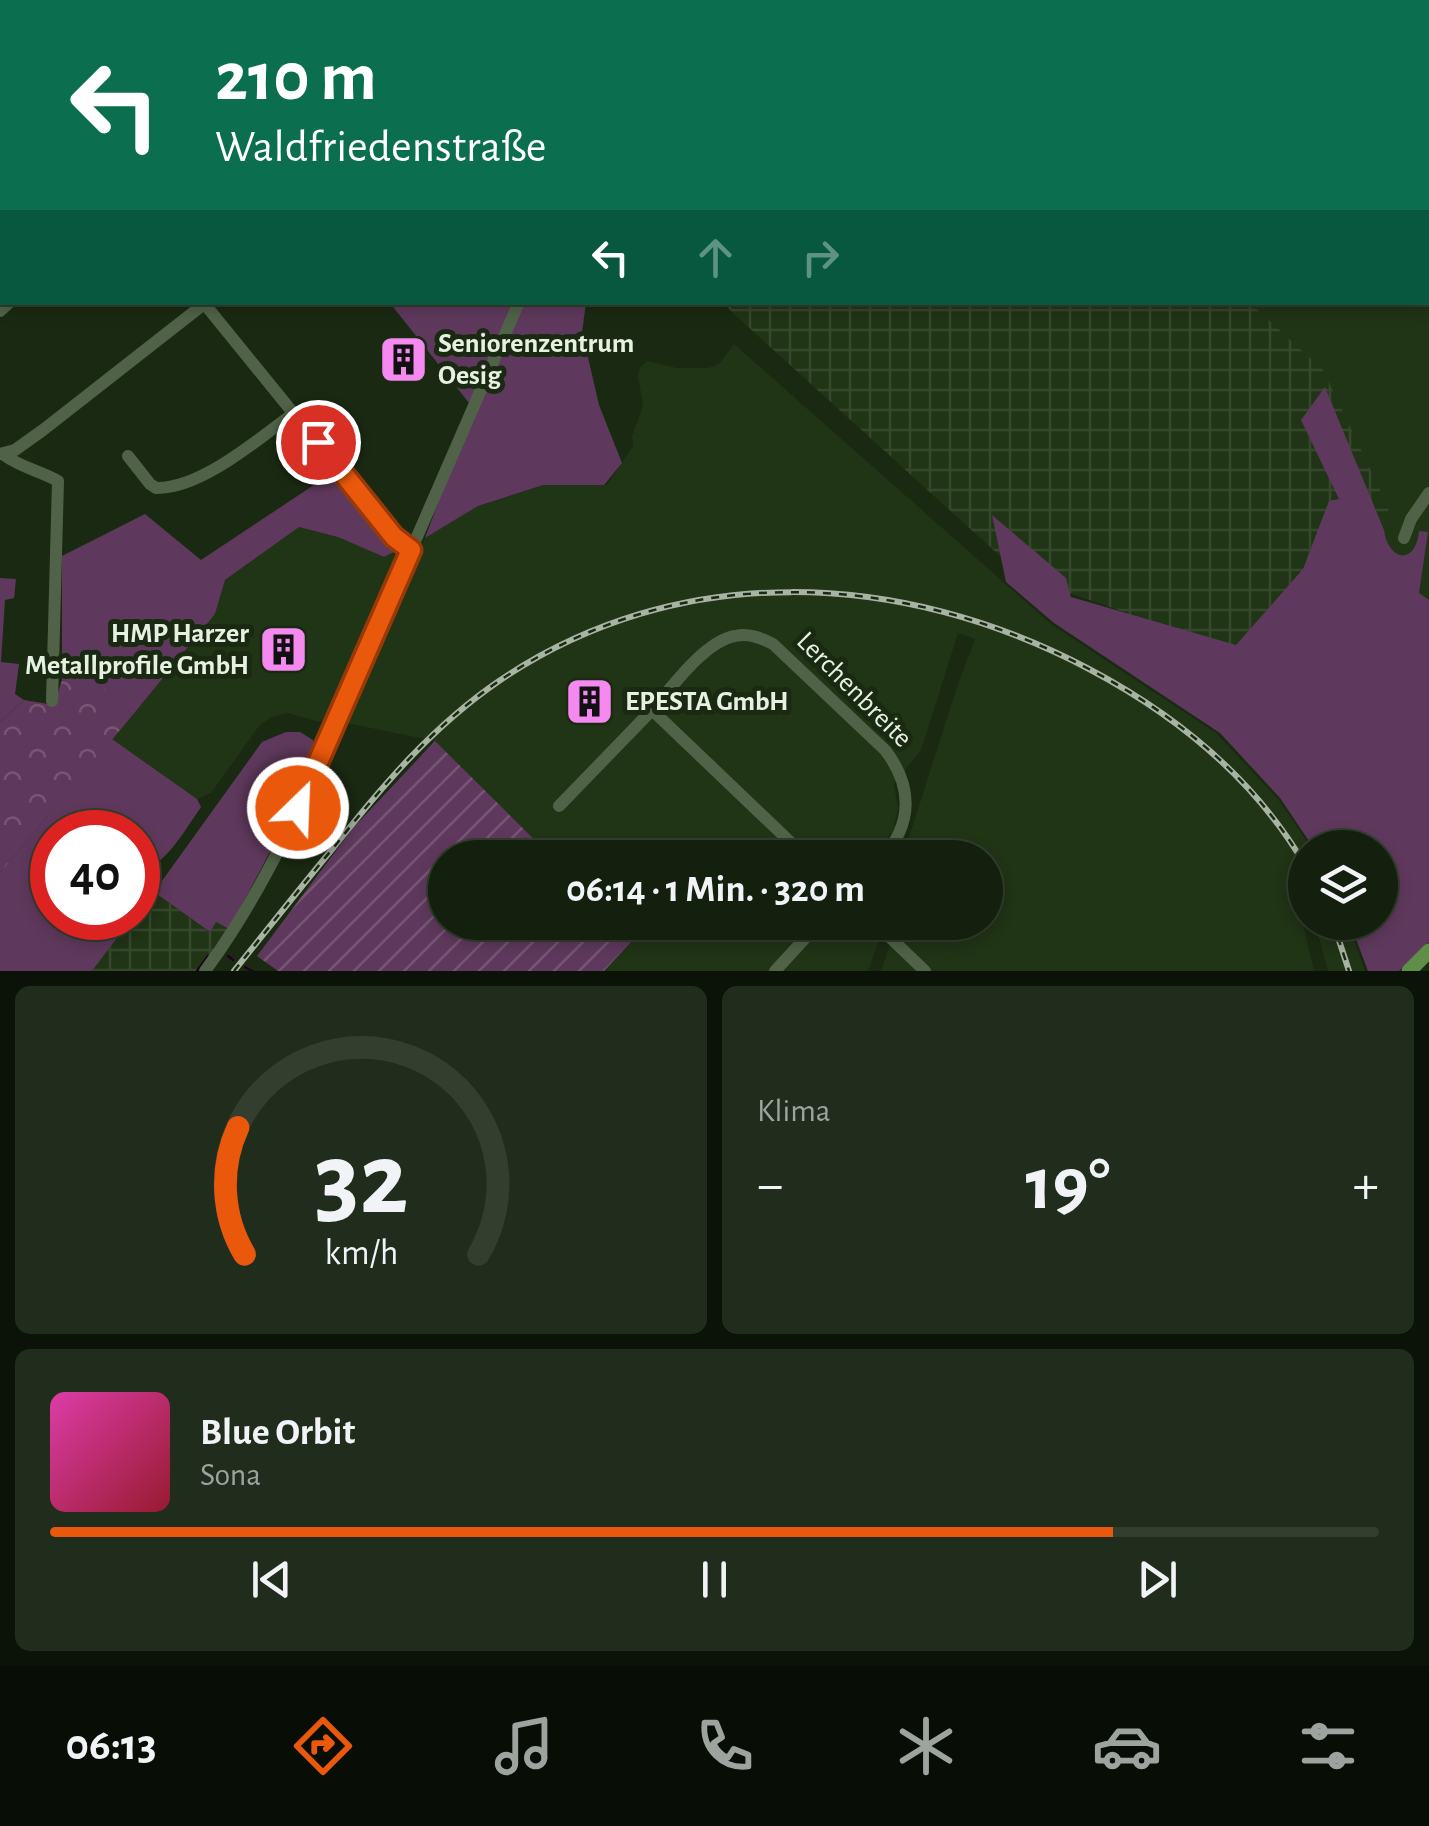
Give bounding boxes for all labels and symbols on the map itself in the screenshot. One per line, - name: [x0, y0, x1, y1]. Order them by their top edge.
- place label: Seniorenzentrum Oesig: [438, 330, 634, 390]
- building icon: Seniorenzentrum Oesig: [377, 334, 429, 386]
- pin: [276, 400, 361, 485]
- place label: HMP Harzer Metallprofile GmbH: [25, 620, 249, 680]
- building icon: HMP Harzer Metallprofile GmbH: [258, 624, 310, 676]
- street label: Lerchenbreite: [791, 627, 917, 753]
- building icon: EPESTA GmbH: [564, 676, 616, 728]
- place label: EPESTA GmbH: [625, 688, 789, 716]
- position arrow: [246, 756, 350, 860]
- speed limit sign: 40: [30, 810, 160, 940]

